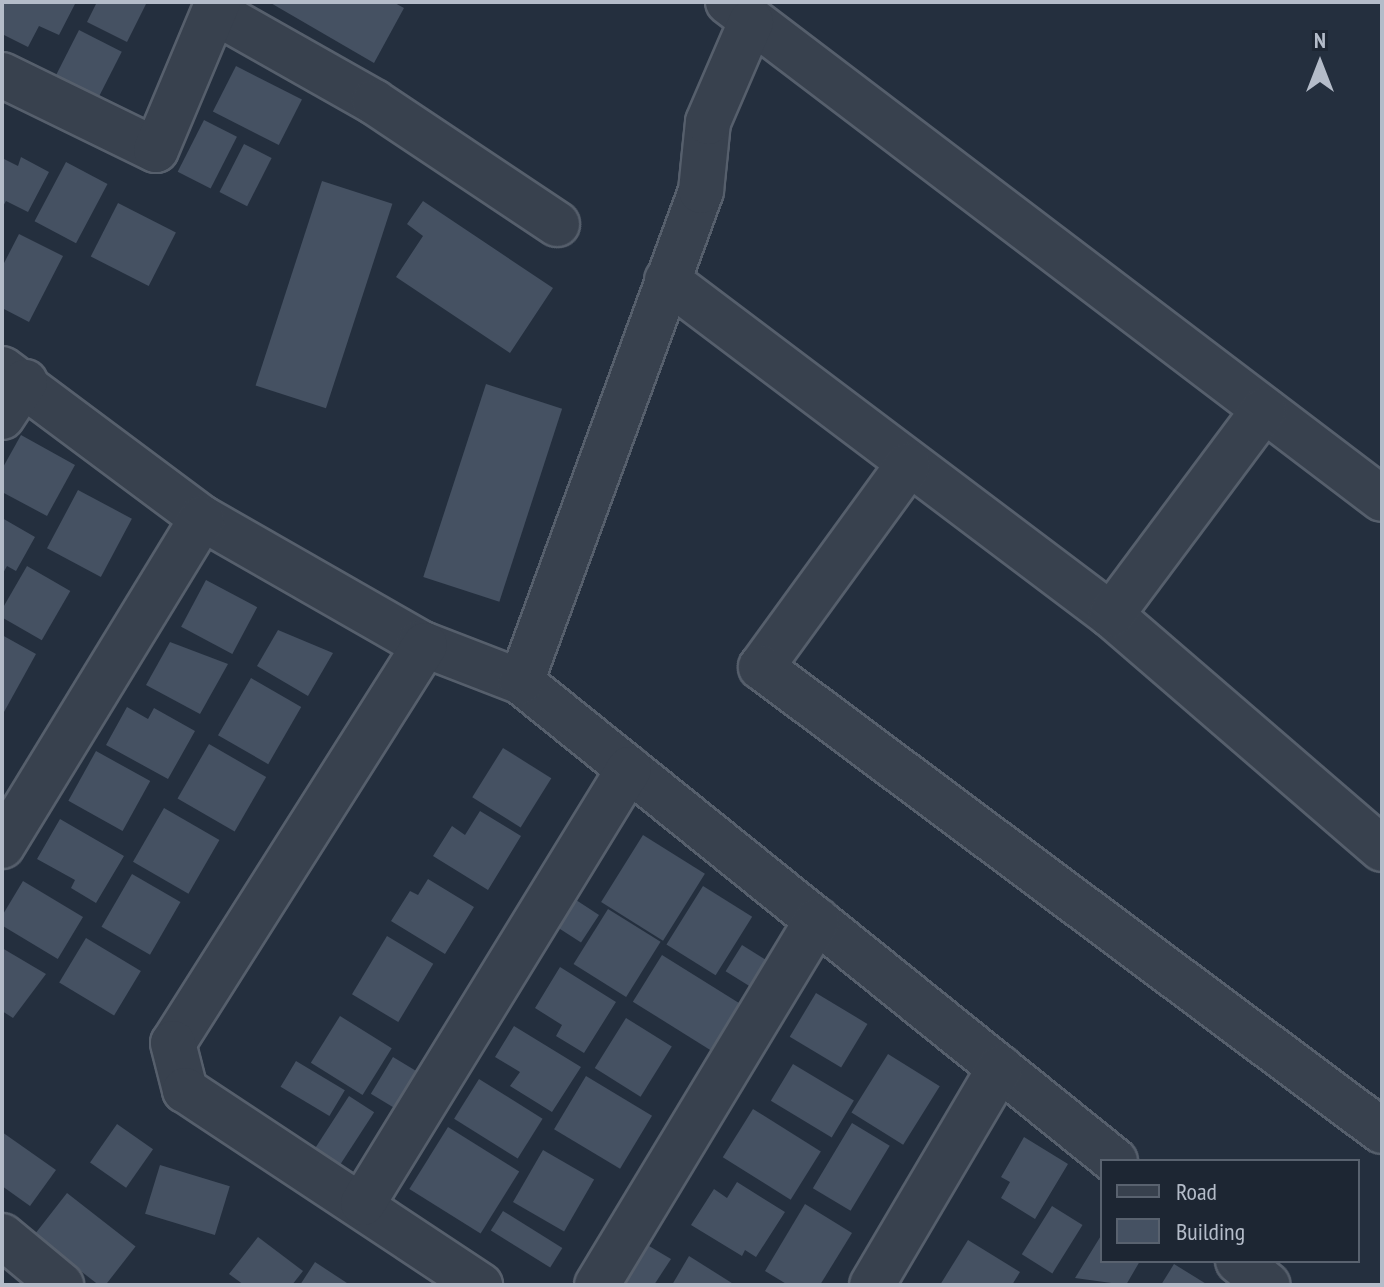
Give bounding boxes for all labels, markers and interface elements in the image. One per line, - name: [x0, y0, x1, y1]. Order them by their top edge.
- north arrow: [1280, 24, 1360, 104]
- text: N: [1314, 26, 1326, 54]
- legend: [1100, 1159, 1360, 1263]
- text: Road: [1176, 1176, 1217, 1207]
- text: Building: [1176, 1216, 1245, 1247]

